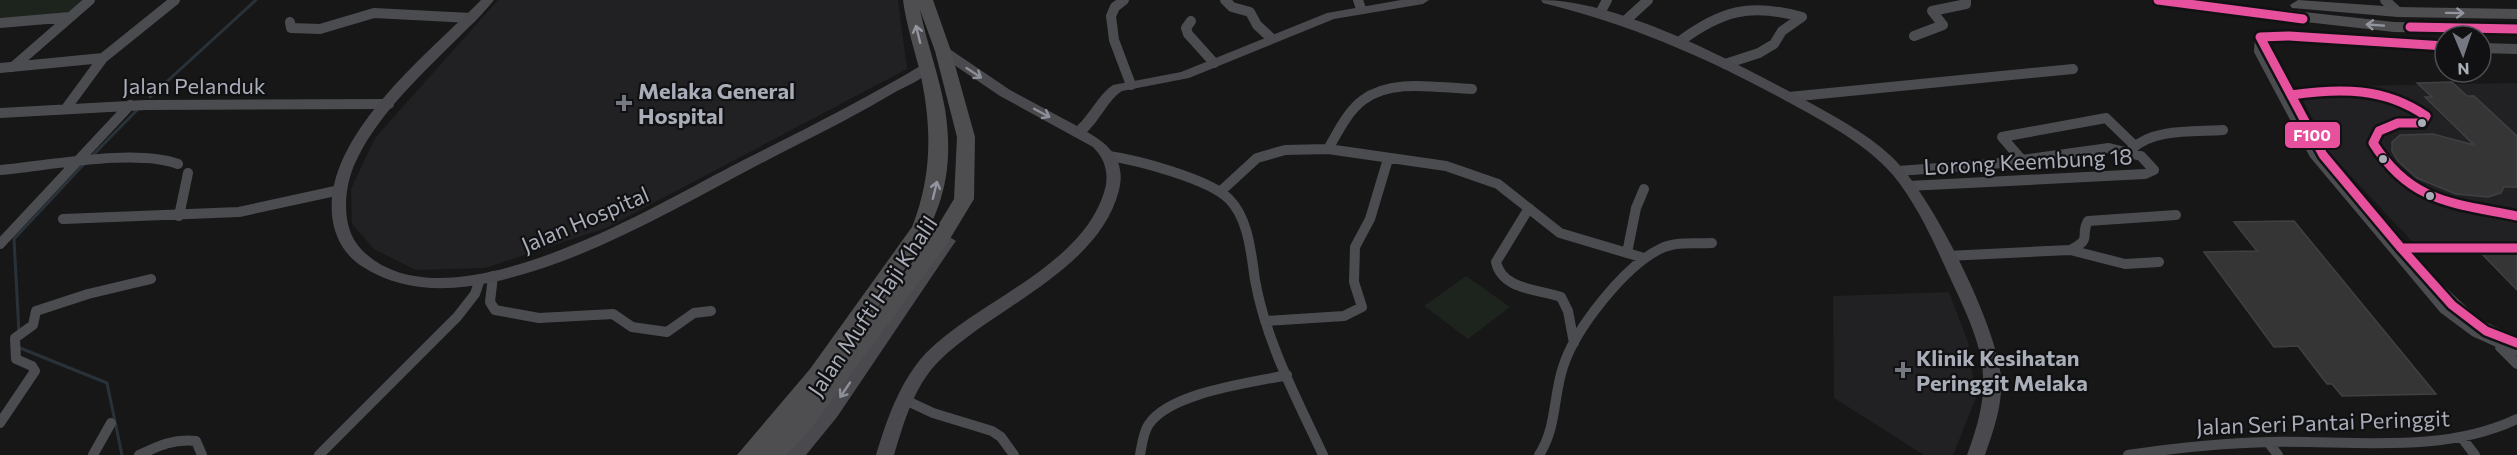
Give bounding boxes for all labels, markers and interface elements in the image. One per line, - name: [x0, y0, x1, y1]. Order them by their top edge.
- one-way arrow: [2444, 7, 2464, 19]
- one-way arrow: [2365, 19, 2385, 30]
- north arrow: [2433, 24, 2493, 84]
- one-way arrow: [912, 25, 924, 44]
- text: N: [2457, 60, 2470, 79]
- one-way arrow: [965, 66, 982, 79]
- street label: Jalan Pelanduk: [122, 72, 266, 99]
- place label: Melaka General Hospital: [638, 77, 795, 129]
- marker: Melaka General Hospital: [615, 94, 633, 112]
- one-way arrow: [1033, 107, 1051, 119]
- unlabelled marker: [2416, 117, 2428, 129]
- line badge: F100: [2284, 121, 2341, 149]
- text: F100: [2293, 125, 2331, 144]
- street label: Lorong Keembung 18: [1923, 142, 2133, 180]
- unlabelled marker: [2377, 153, 2389, 165]
- street label: Jalan Hospital: [517, 180, 653, 258]
- one-way arrow: [930, 181, 942, 200]
- unlabelled marker: [2424, 190, 2436, 202]
- street label: Jalan Mufti Haji Khalil: [802, 211, 942, 401]
- place label: Klinik Kesihatan Peringgit Melaka: [1916, 344, 2088, 396]
- marker: Klinik Kesihatan Peringgit Melaka: [1894, 361, 1912, 379]
- one-way arrow: [839, 382, 851, 398]
- street label: Jalan Seri Pantai Peringgit: [2196, 404, 2450, 440]

